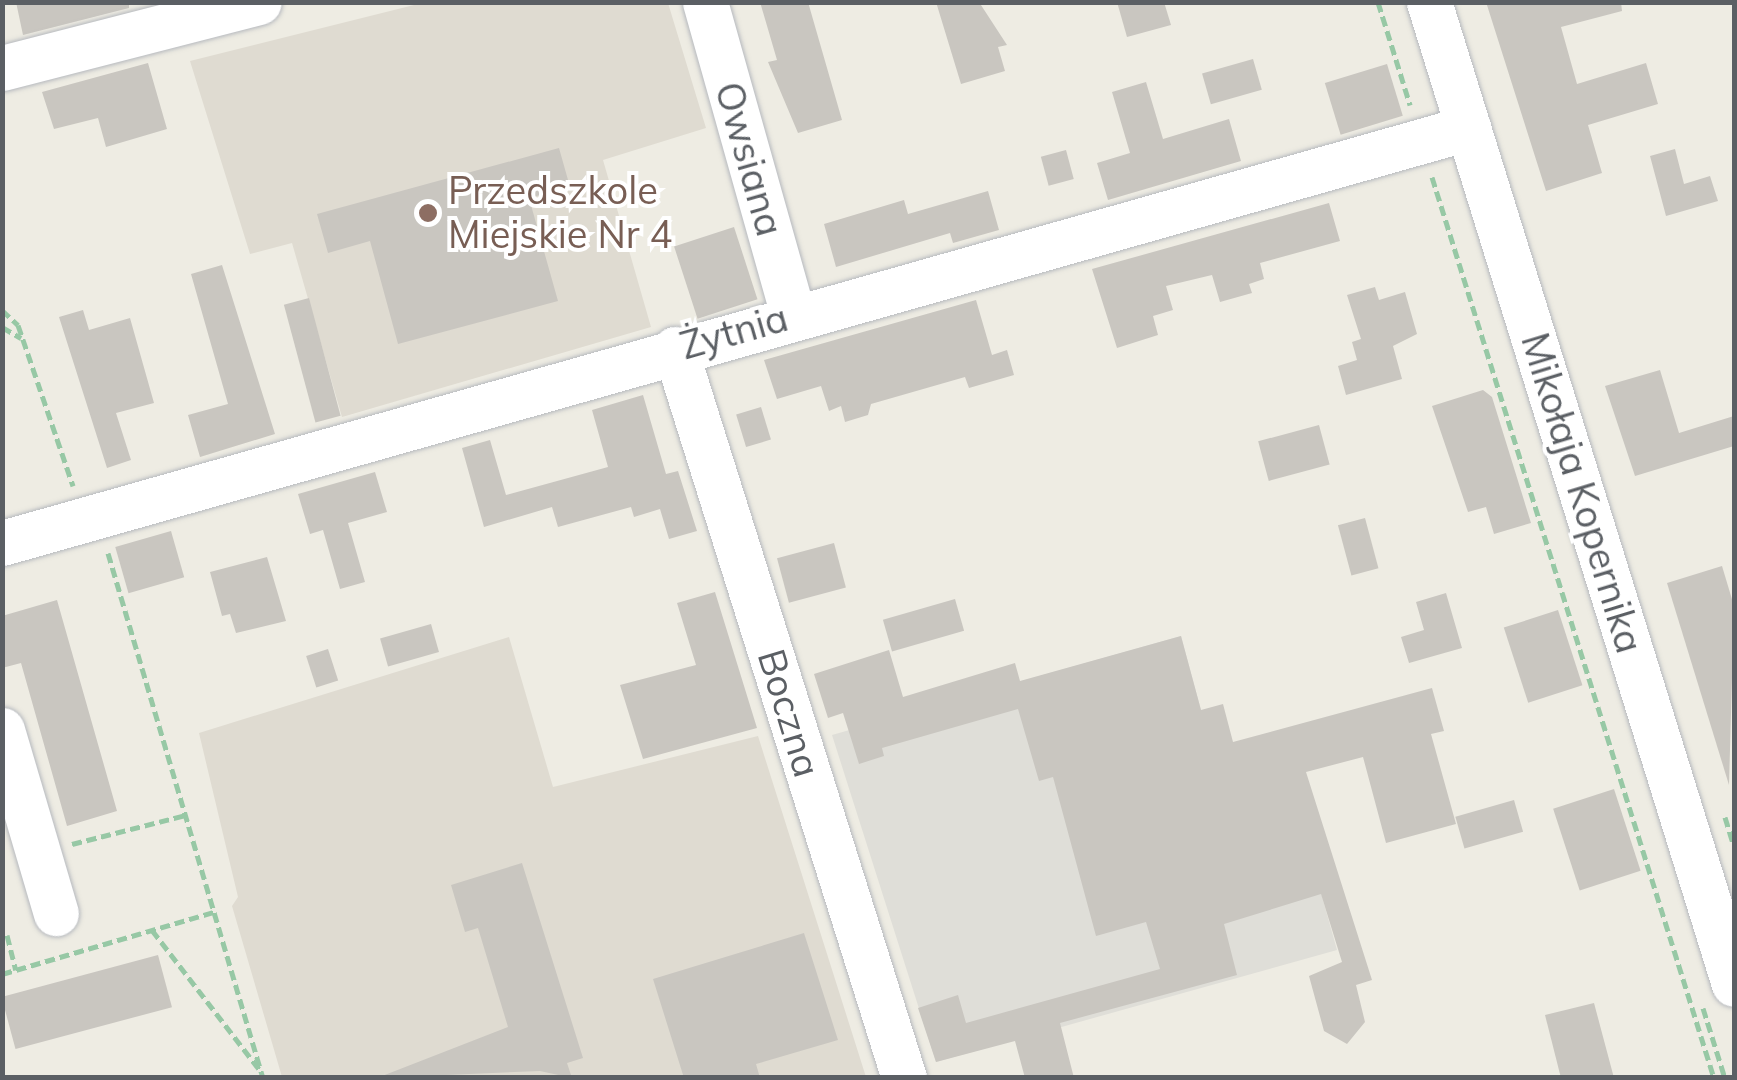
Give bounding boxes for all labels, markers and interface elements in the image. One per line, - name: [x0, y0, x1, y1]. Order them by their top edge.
- street label: Owsiana: [705, 77, 793, 241]
- place label: Przedszkole Miejskie Nr 4: [448, 168, 672, 258]
- marker: Przedszkole Miejskie Nr 4: [417, 202, 439, 224]
- street label: Żytnia: [675, 295, 793, 369]
- street label: Mikołaja Kopernika: [1512, 328, 1652, 658]
- street label: Boczna: [748, 644, 830, 782]

